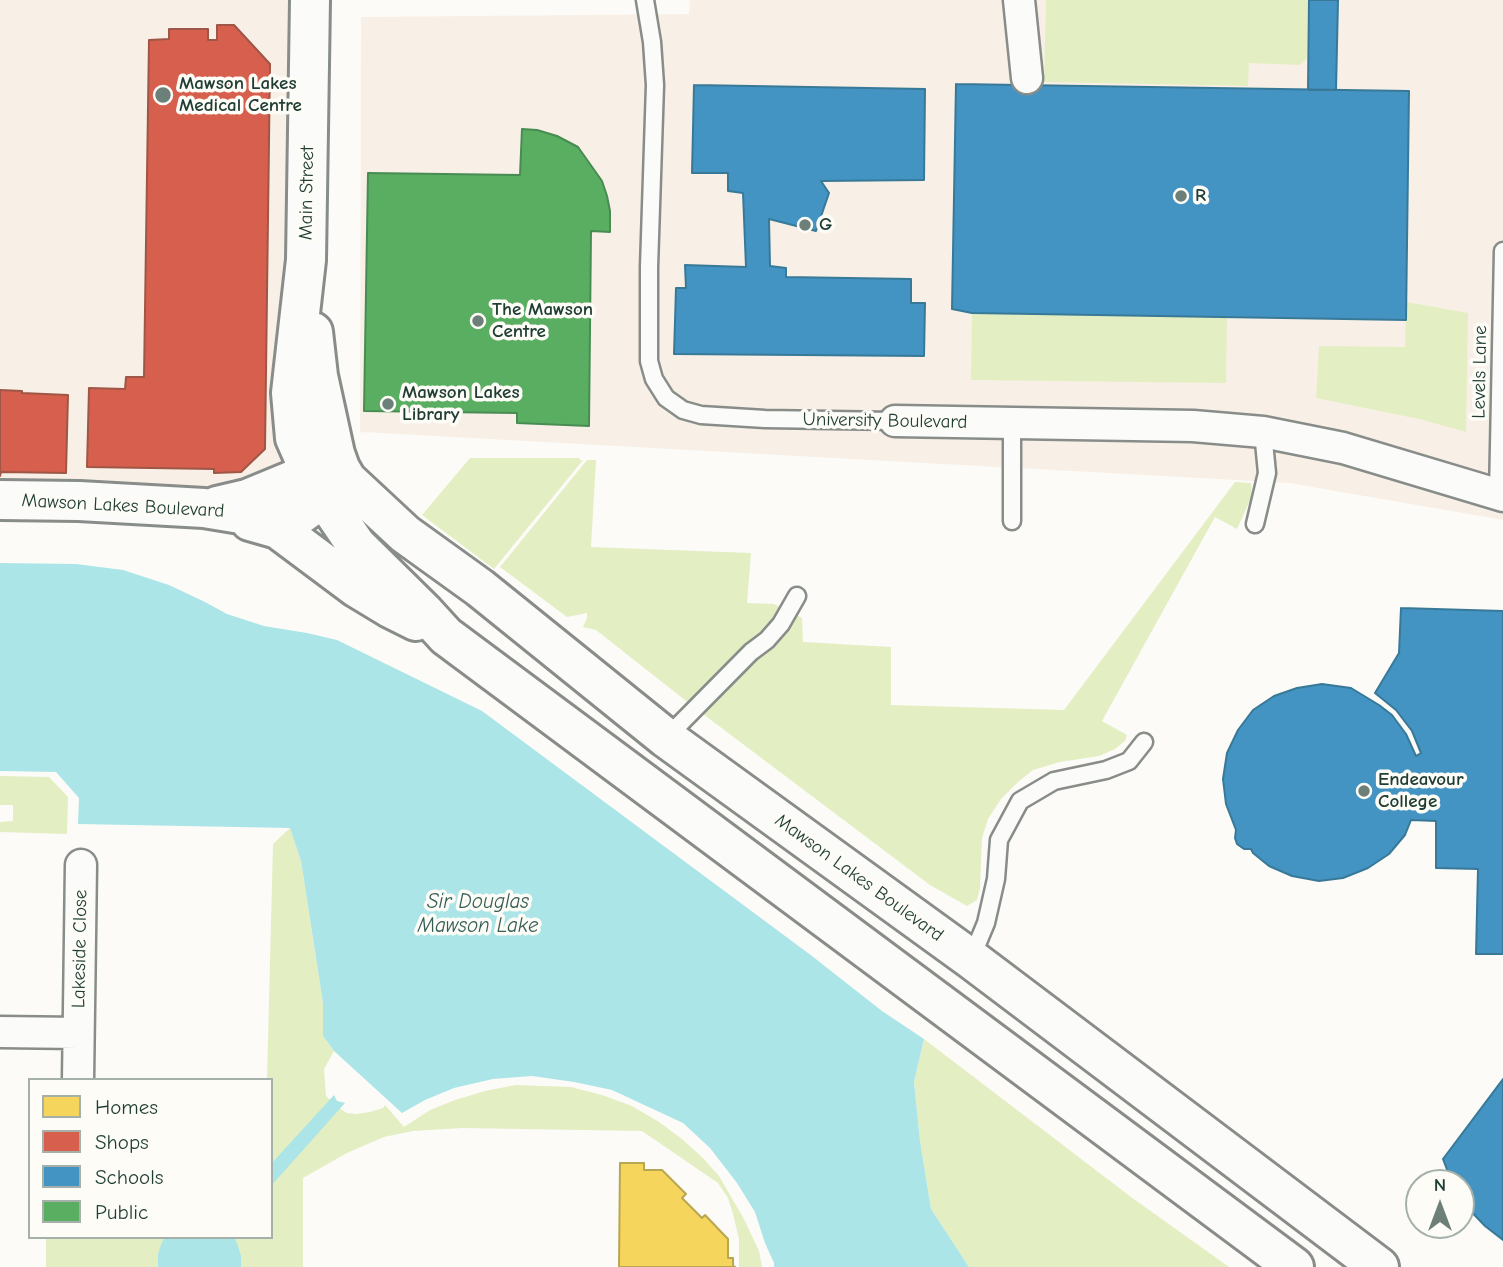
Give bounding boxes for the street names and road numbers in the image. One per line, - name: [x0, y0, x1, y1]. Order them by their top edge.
- street label: Main Street: [295, 146, 319, 240]
- street label: Levels Lane: [1468, 325, 1492, 419]
- street label: University Boulevard: [802, 408, 968, 434]
- street label: Mawson Lakes Boulevard: [21, 489, 225, 523]
- street label: Mawson Lakes Boulevard: [770, 809, 948, 947]
- street label: Lakeside Close: [68, 890, 92, 1008]

